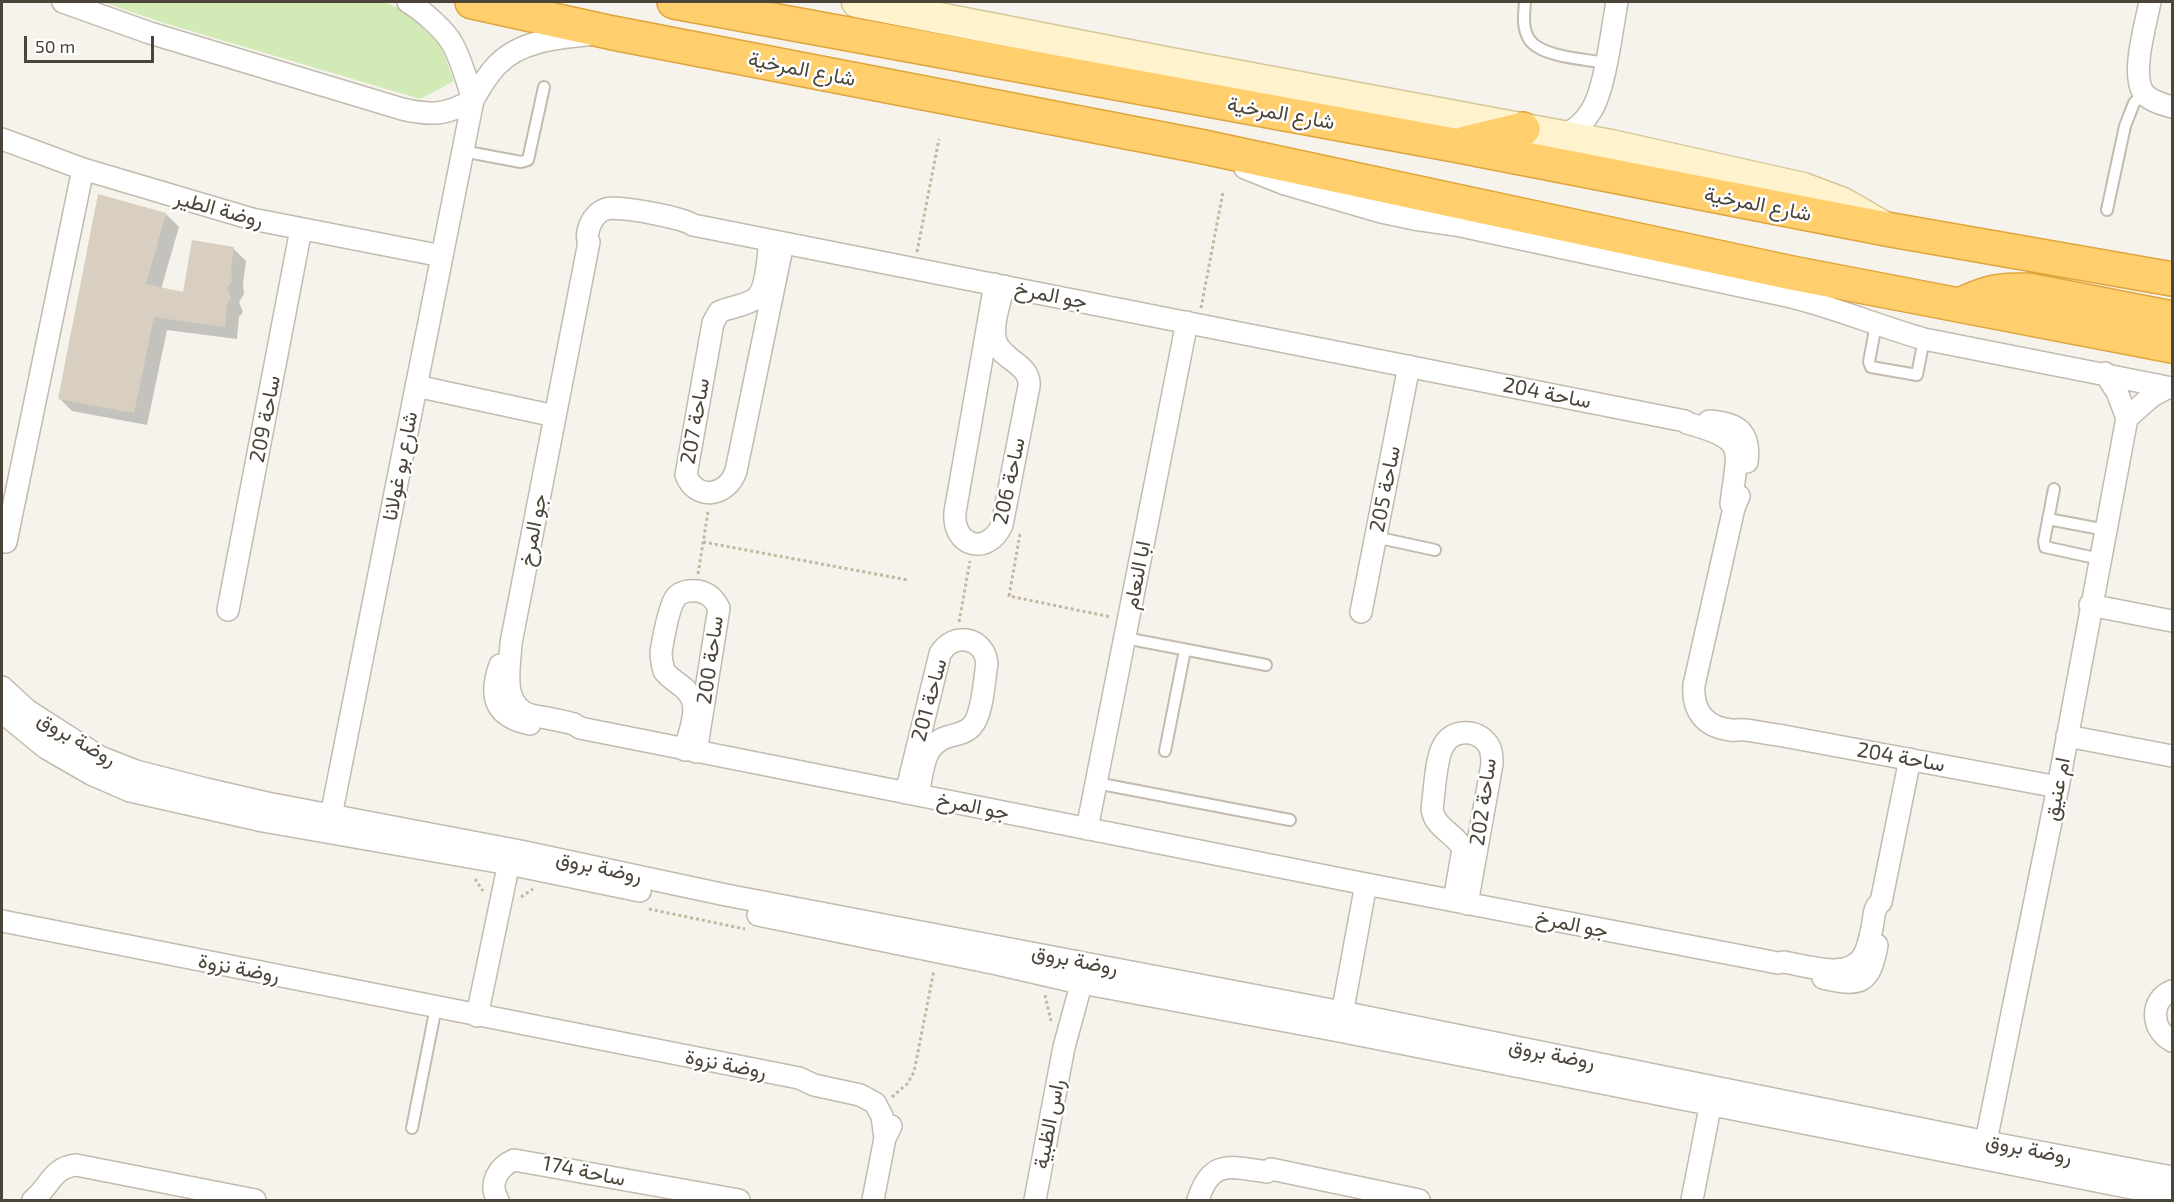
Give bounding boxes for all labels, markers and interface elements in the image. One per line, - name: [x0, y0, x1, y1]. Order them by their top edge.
- scale bar: [27, 24, 158, 62]
- text: 50 m: [35, 35, 75, 57]
- street label: شارع المرخية: [746, 46, 858, 92]
- street label: شارع المرخية: [1225, 91, 1337, 135]
- street label: شارع المرخية: [1702, 181, 1814, 227]
- street label: روضة الطير: [172, 185, 266, 233]
- street label: جو المرخ: [1013, 276, 1089, 314]
- street label: ساحة 204: [1501, 372, 1593, 414]
- street label: ساحة 209: [244, 373, 286, 465]
- street label: ساحة 207: [675, 376, 715, 466]
- street label: شارع بو غولانا: [377, 409, 423, 523]
- street label: ساحة 206: [988, 435, 1030, 527]
- street label: ساحة 205: [1364, 444, 1406, 534]
- street label: جو المرخ: [514, 492, 552, 568]
- street label: ابا النعام: [1118, 539, 1156, 611]
- street label: ساحة 200: [691, 614, 729, 706]
- street label: ساحة 201: [906, 656, 952, 744]
- street label: روضة بروق: [33, 706, 121, 772]
- street label: ساحة 204: [1855, 737, 1947, 777]
- street label: ام عنيق: [2039, 755, 2075, 823]
- street label: ساحة 202: [1464, 757, 1502, 847]
- street label: جو المرخ: [935, 787, 1011, 825]
- street label: روضة بروق: [554, 846, 644, 888]
- street label: جو المرخ: [1534, 905, 1610, 943]
- street label: روضة بروق: [1030, 939, 1120, 981]
- street label: روضة نزوة: [196, 948, 282, 988]
- street label: روضة بروق: [1507, 1033, 1597, 1075]
- street label: روضة نزوة: [683, 1044, 769, 1084]
- street label: راس الظبية: [1028, 1077, 1070, 1171]
- street label: روضة بروق: [1984, 1128, 2074, 1170]
- street label: ساحة 174: [541, 1151, 627, 1191]

